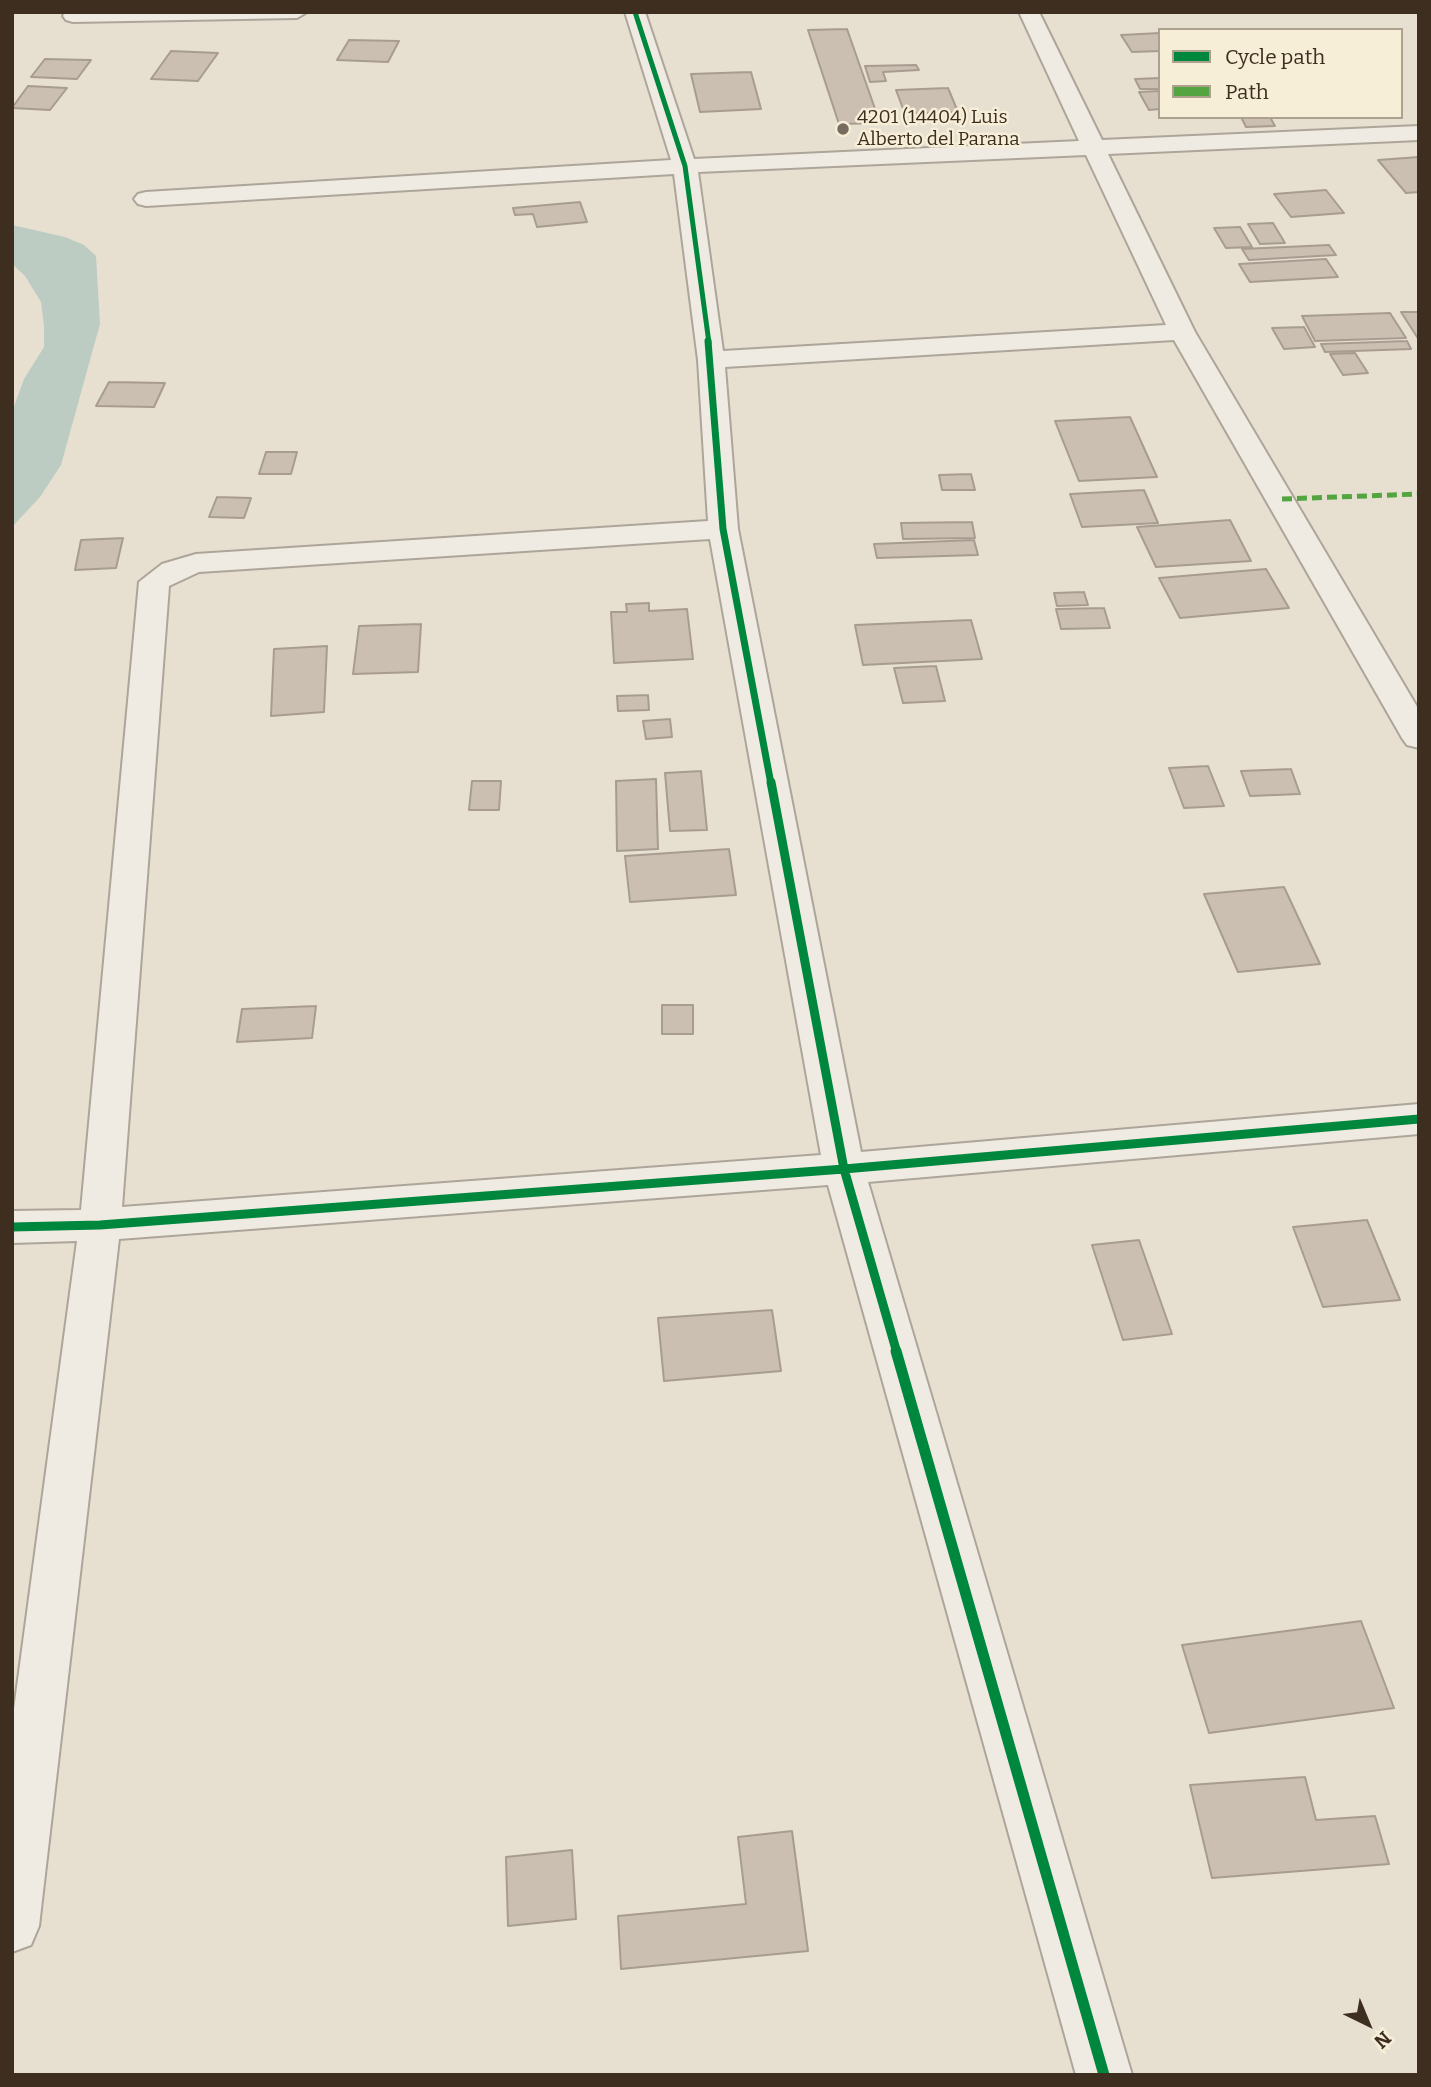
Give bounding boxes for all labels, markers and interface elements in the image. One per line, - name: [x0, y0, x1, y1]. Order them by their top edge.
- legend: [1158, 28, 1403, 119]
- text: Cycle path: [1225, 44, 1325, 70]
- text: Path: [1225, 79, 1269, 105]
- place label: 4201 (14404) Luis Alberto del Parana: [857, 107, 1020, 151]
- marker: 4201 (14404) Luis Alberto del Parana: [835, 121, 851, 137]
- north arrow: [1333, 1989, 1403, 2059]
- text: N: [1369, 2026, 1396, 2053]

